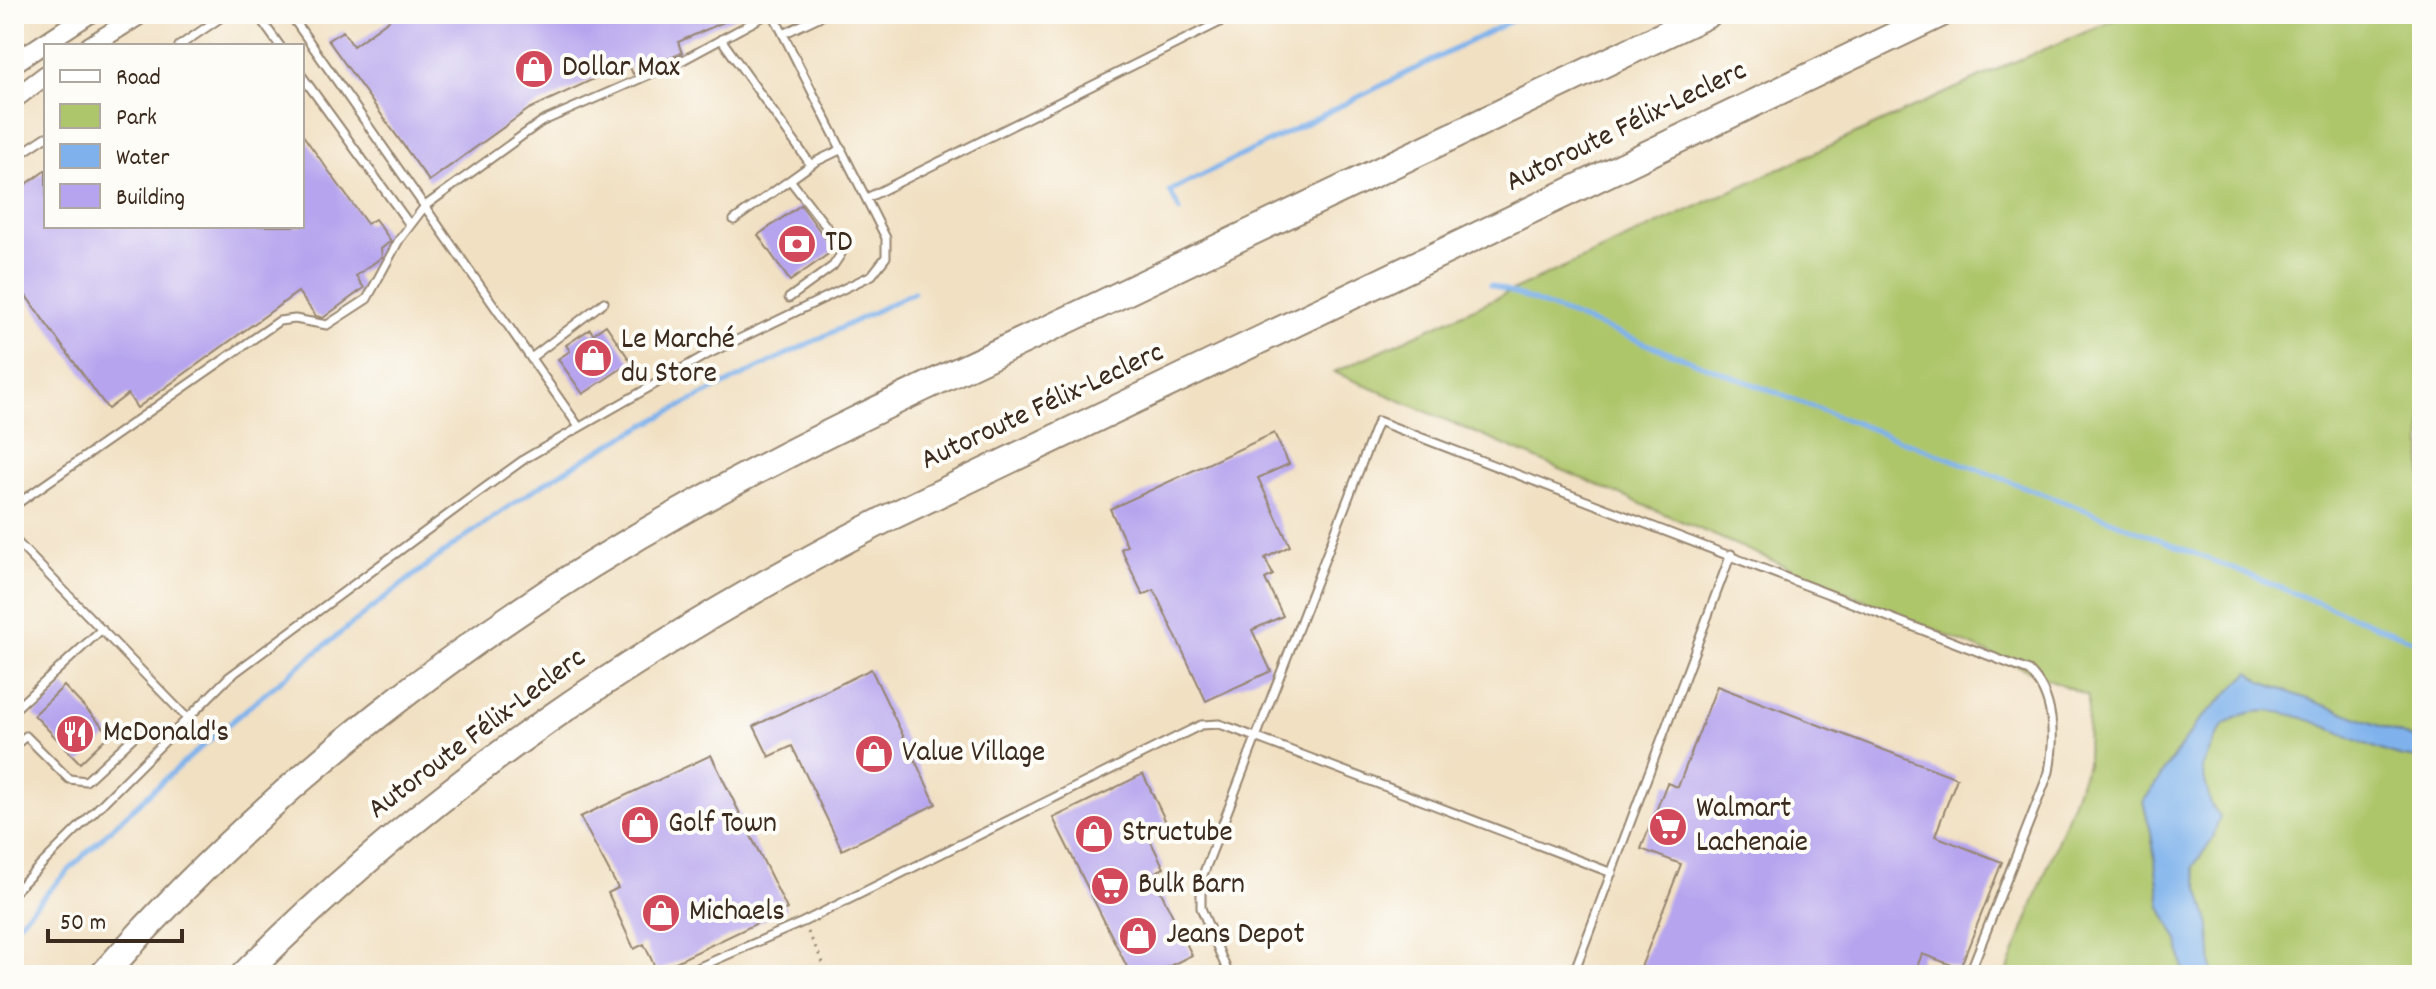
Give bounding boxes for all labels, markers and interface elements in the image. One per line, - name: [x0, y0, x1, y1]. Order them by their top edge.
- legend: [44, 44, 304, 228]
- shop icon: Dollar Max: [513, 48, 555, 90]
- place label: Dollar Max: [562, 48, 680, 91]
- street label: Autoroute Félix-Leclerc: [1499, 51, 1755, 205]
- text: Road: [116, 62, 161, 96]
- text: Park: [116, 102, 157, 136]
- text: Water: [116, 142, 169, 176]
- text: Building: [116, 182, 185, 216]
- bank icon: TD: [776, 223, 818, 265]
- place label: TD: [825, 223, 852, 266]
- place label: Le Marché du Store: [621, 320, 735, 397]
- street label: Autoroute Félix-Leclerc: [914, 333, 1172, 483]
- shop icon: Le Marché du Store: [572, 337, 614, 379]
- street label: Autoroute Félix-Leclerc: [360, 638, 596, 832]
- restaurant icon: McDonald's: [54, 713, 96, 755]
- place label: McDonald's: [103, 713, 229, 756]
- shop icon: Value Village: [853, 733, 895, 775]
- place label: Value Village: [902, 733, 1045, 776]
- place label: Walmart Lachenaie: [1696, 789, 1808, 866]
- shop icon: Golf Town: [619, 804, 661, 846]
- place label: Golf Town: [668, 804, 777, 847]
- supermarket icon: Walmart Lachenaie: [1647, 806, 1689, 848]
- shop icon: Structube: [1073, 813, 1115, 855]
- place label: Structube: [1122, 813, 1233, 856]
- supermarket icon: Bulk Barn: [1089, 865, 1131, 907]
- place label: Bulk Barn: [1138, 865, 1245, 908]
- shop icon: Michaels: [640, 892, 682, 934]
- place label: Michaels: [689, 892, 785, 935]
- scale bar: [48, 893, 182, 943]
- text: 50 m: [60, 907, 106, 941]
- shop icon: Jeans Depot: [1117, 915, 1159, 957]
- place label: Jeans Depot: [1166, 915, 1304, 958]

